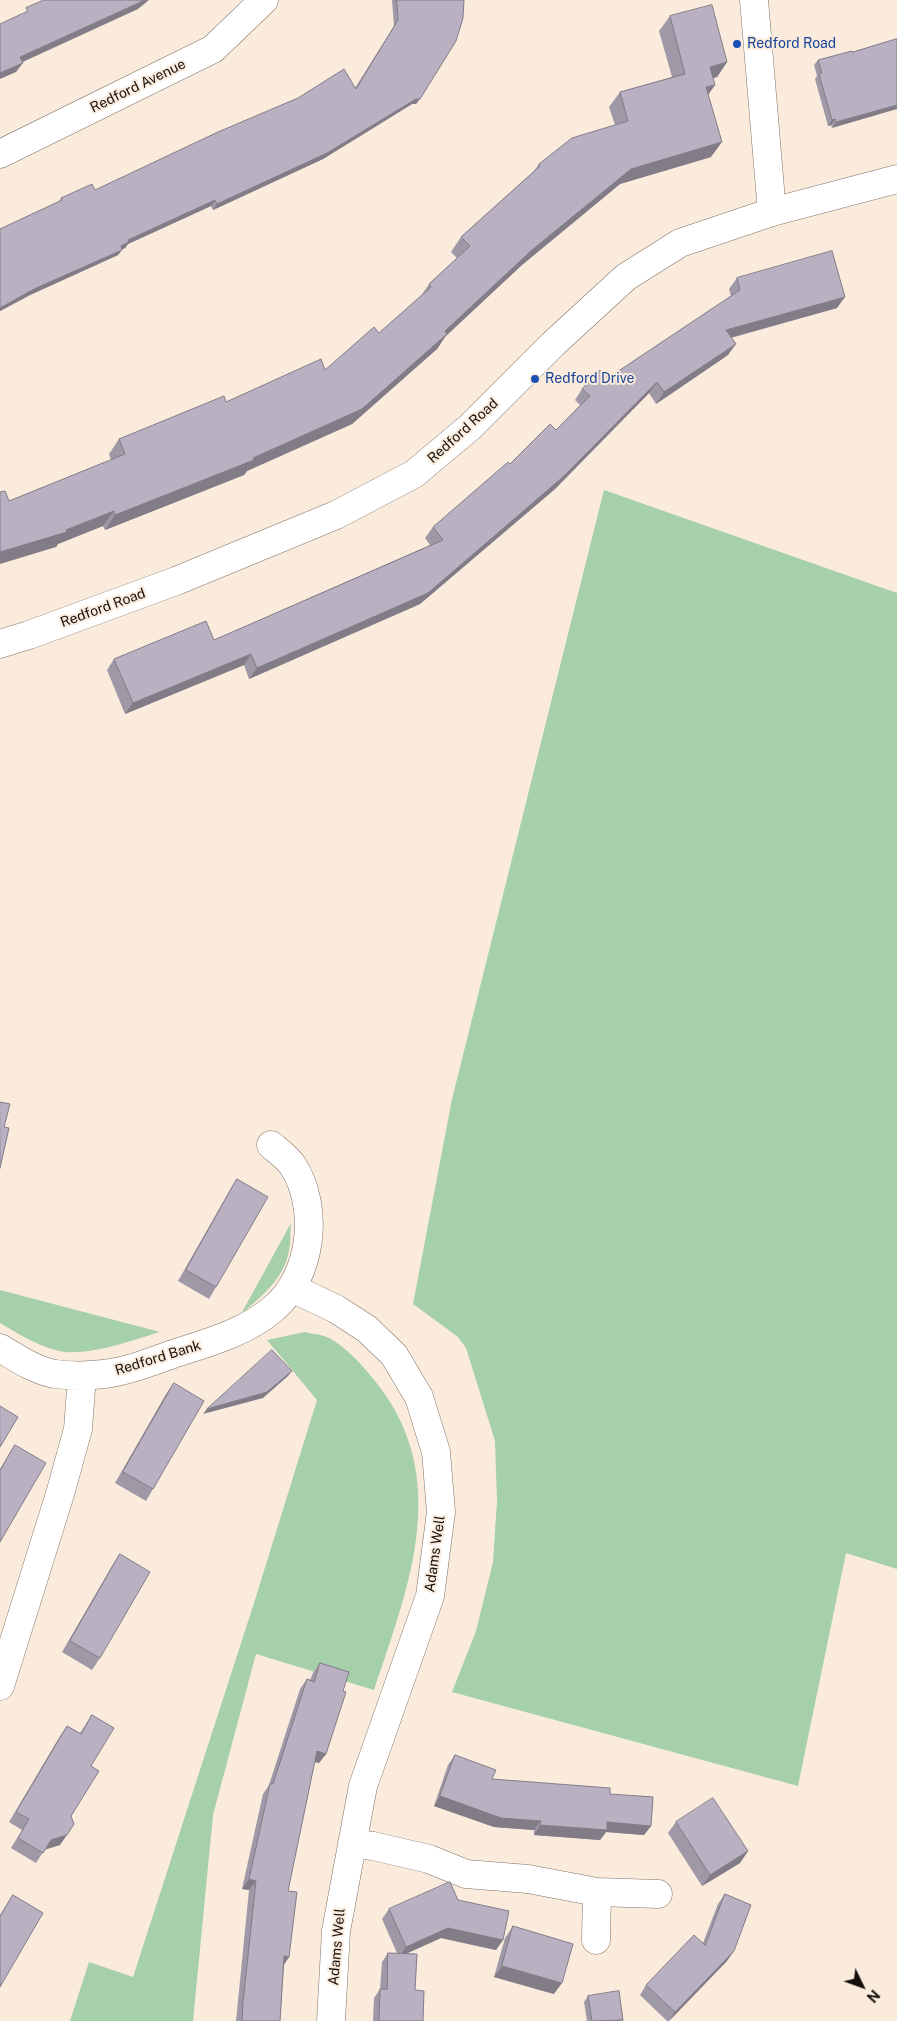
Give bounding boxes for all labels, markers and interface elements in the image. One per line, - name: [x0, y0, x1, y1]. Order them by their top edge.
- place label: Redford Road: [747, 36, 836, 52]
- marker: Redford Road: [731, 38, 743, 50]
- street label: Redford Avenue: [88, 56, 188, 116]
- place label: Redford Drive: [545, 371, 635, 387]
- marker: Redford Drive: [529, 373, 541, 385]
- street label: Redford Road: [424, 395, 502, 467]
- street label: Redford Road: [58, 585, 148, 631]
- street label: Redford Bank: [113, 1337, 203, 1379]
- street label: Adams Well: [421, 1515, 449, 1593]
- street label: Adams Well: [325, 1908, 349, 1986]
- north arrow: [837, 1961, 887, 2011]
- text: N: [864, 1987, 883, 2005]

